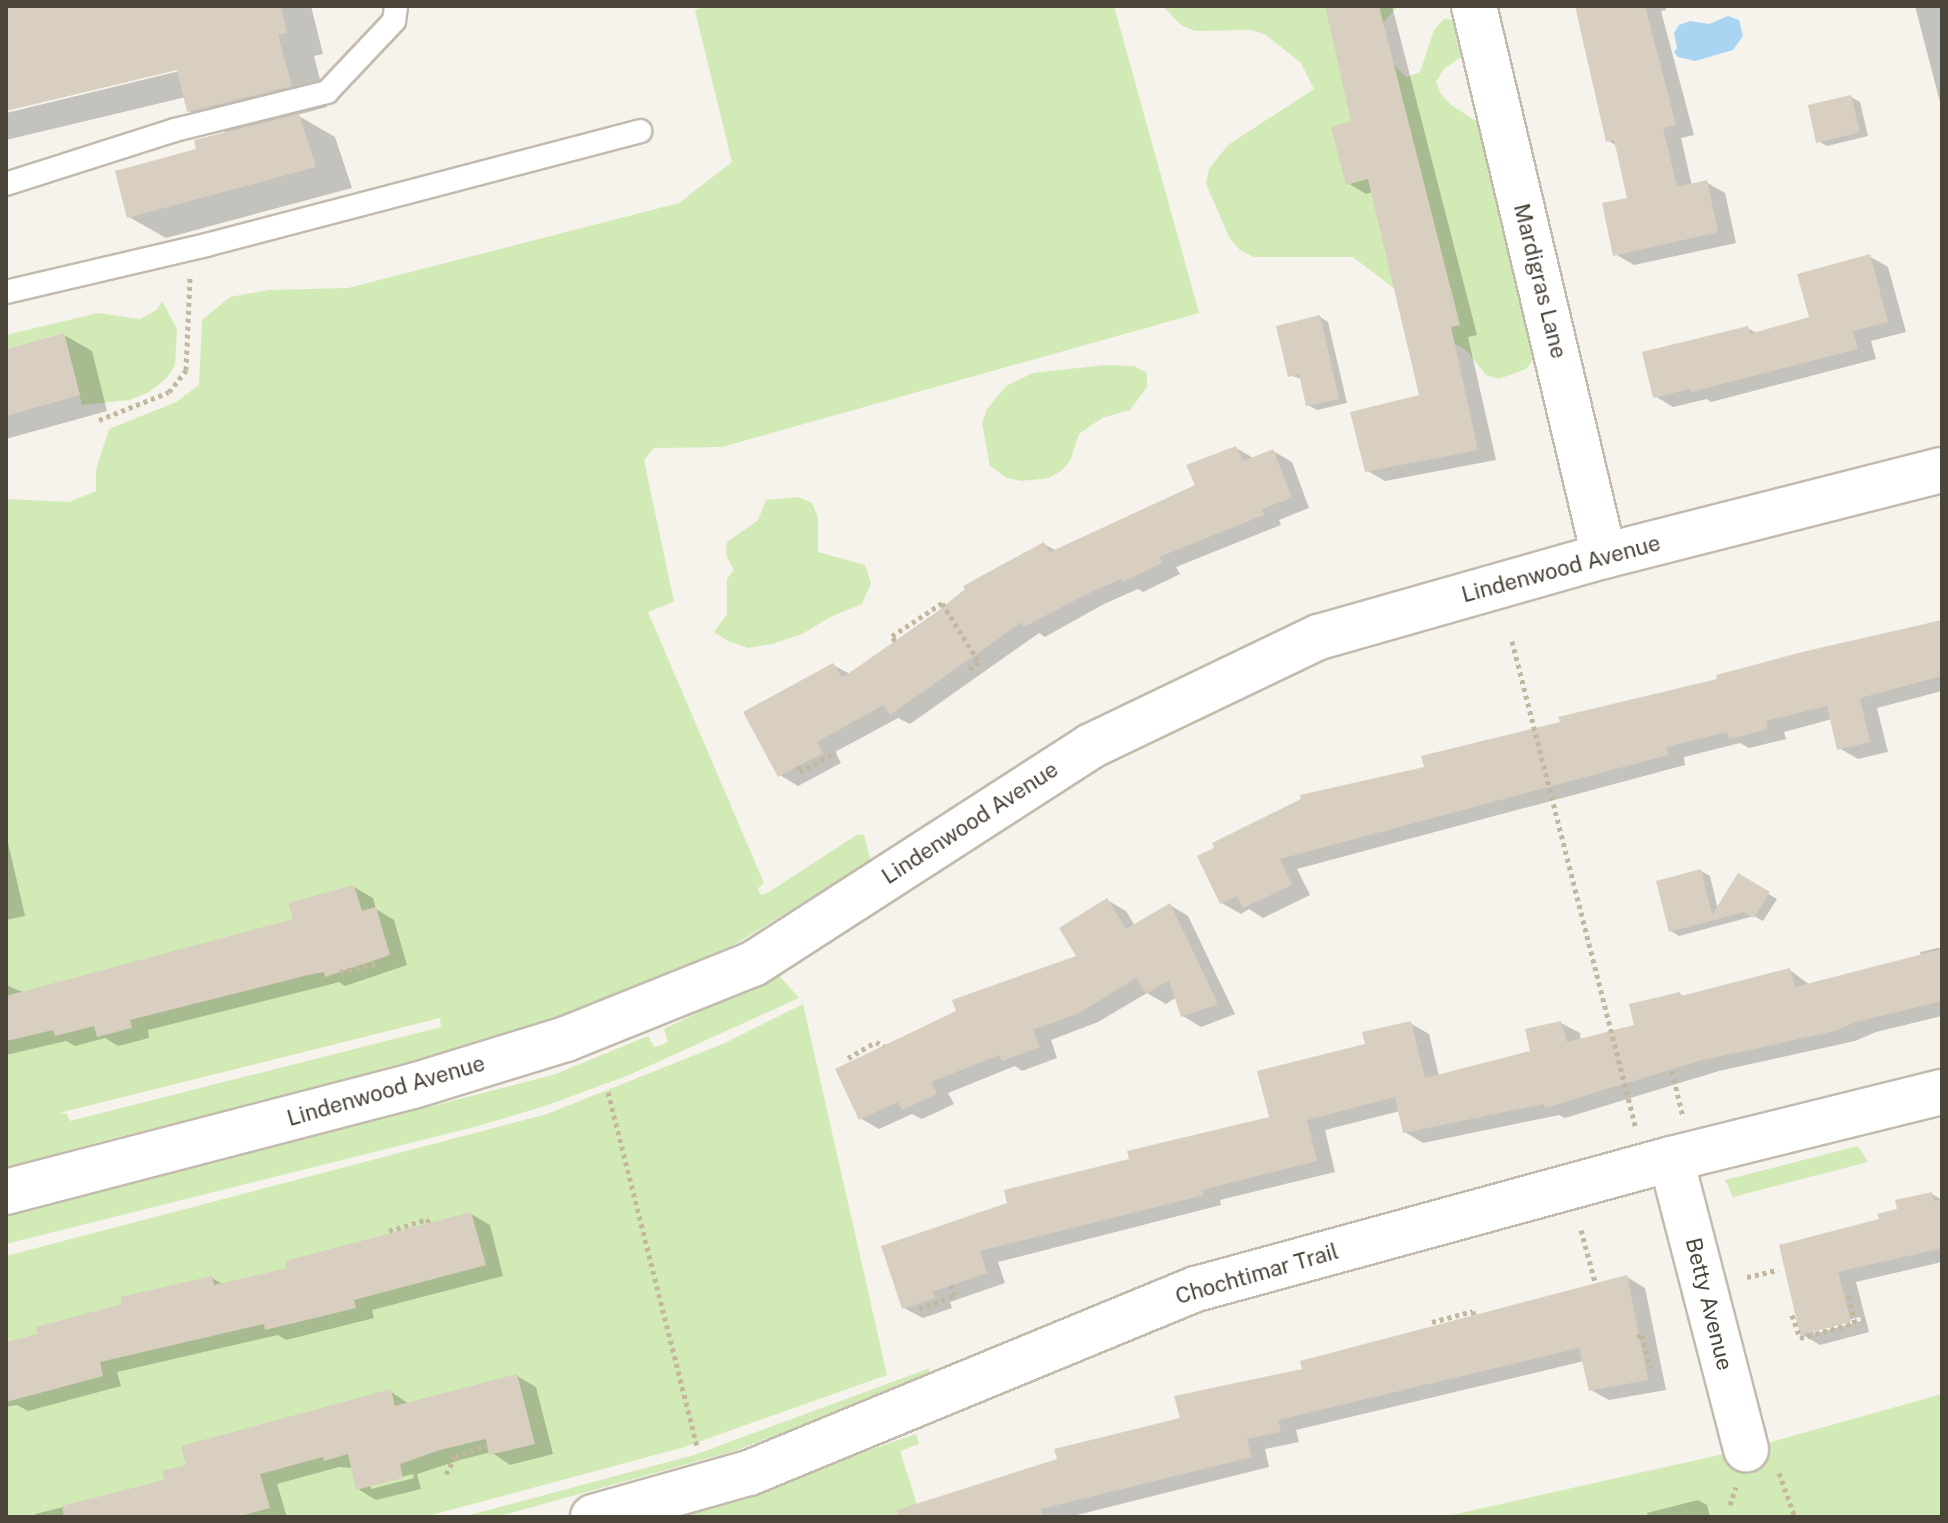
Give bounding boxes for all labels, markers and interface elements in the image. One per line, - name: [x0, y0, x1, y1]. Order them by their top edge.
- street label: Mardigras Lane: [1508, 201, 1572, 361]
- street label: Lindenwood Avenue: [1459, 530, 1663, 608]
- street label: Lindenwood Avenue: [877, 756, 1063, 890]
- street label: Lindenwood Avenue: [284, 1050, 488, 1132]
- street label: Betty Avenue: [1680, 1235, 1738, 1373]
- street label: Chochtimar Trail: [1172, 1238, 1342, 1310]

